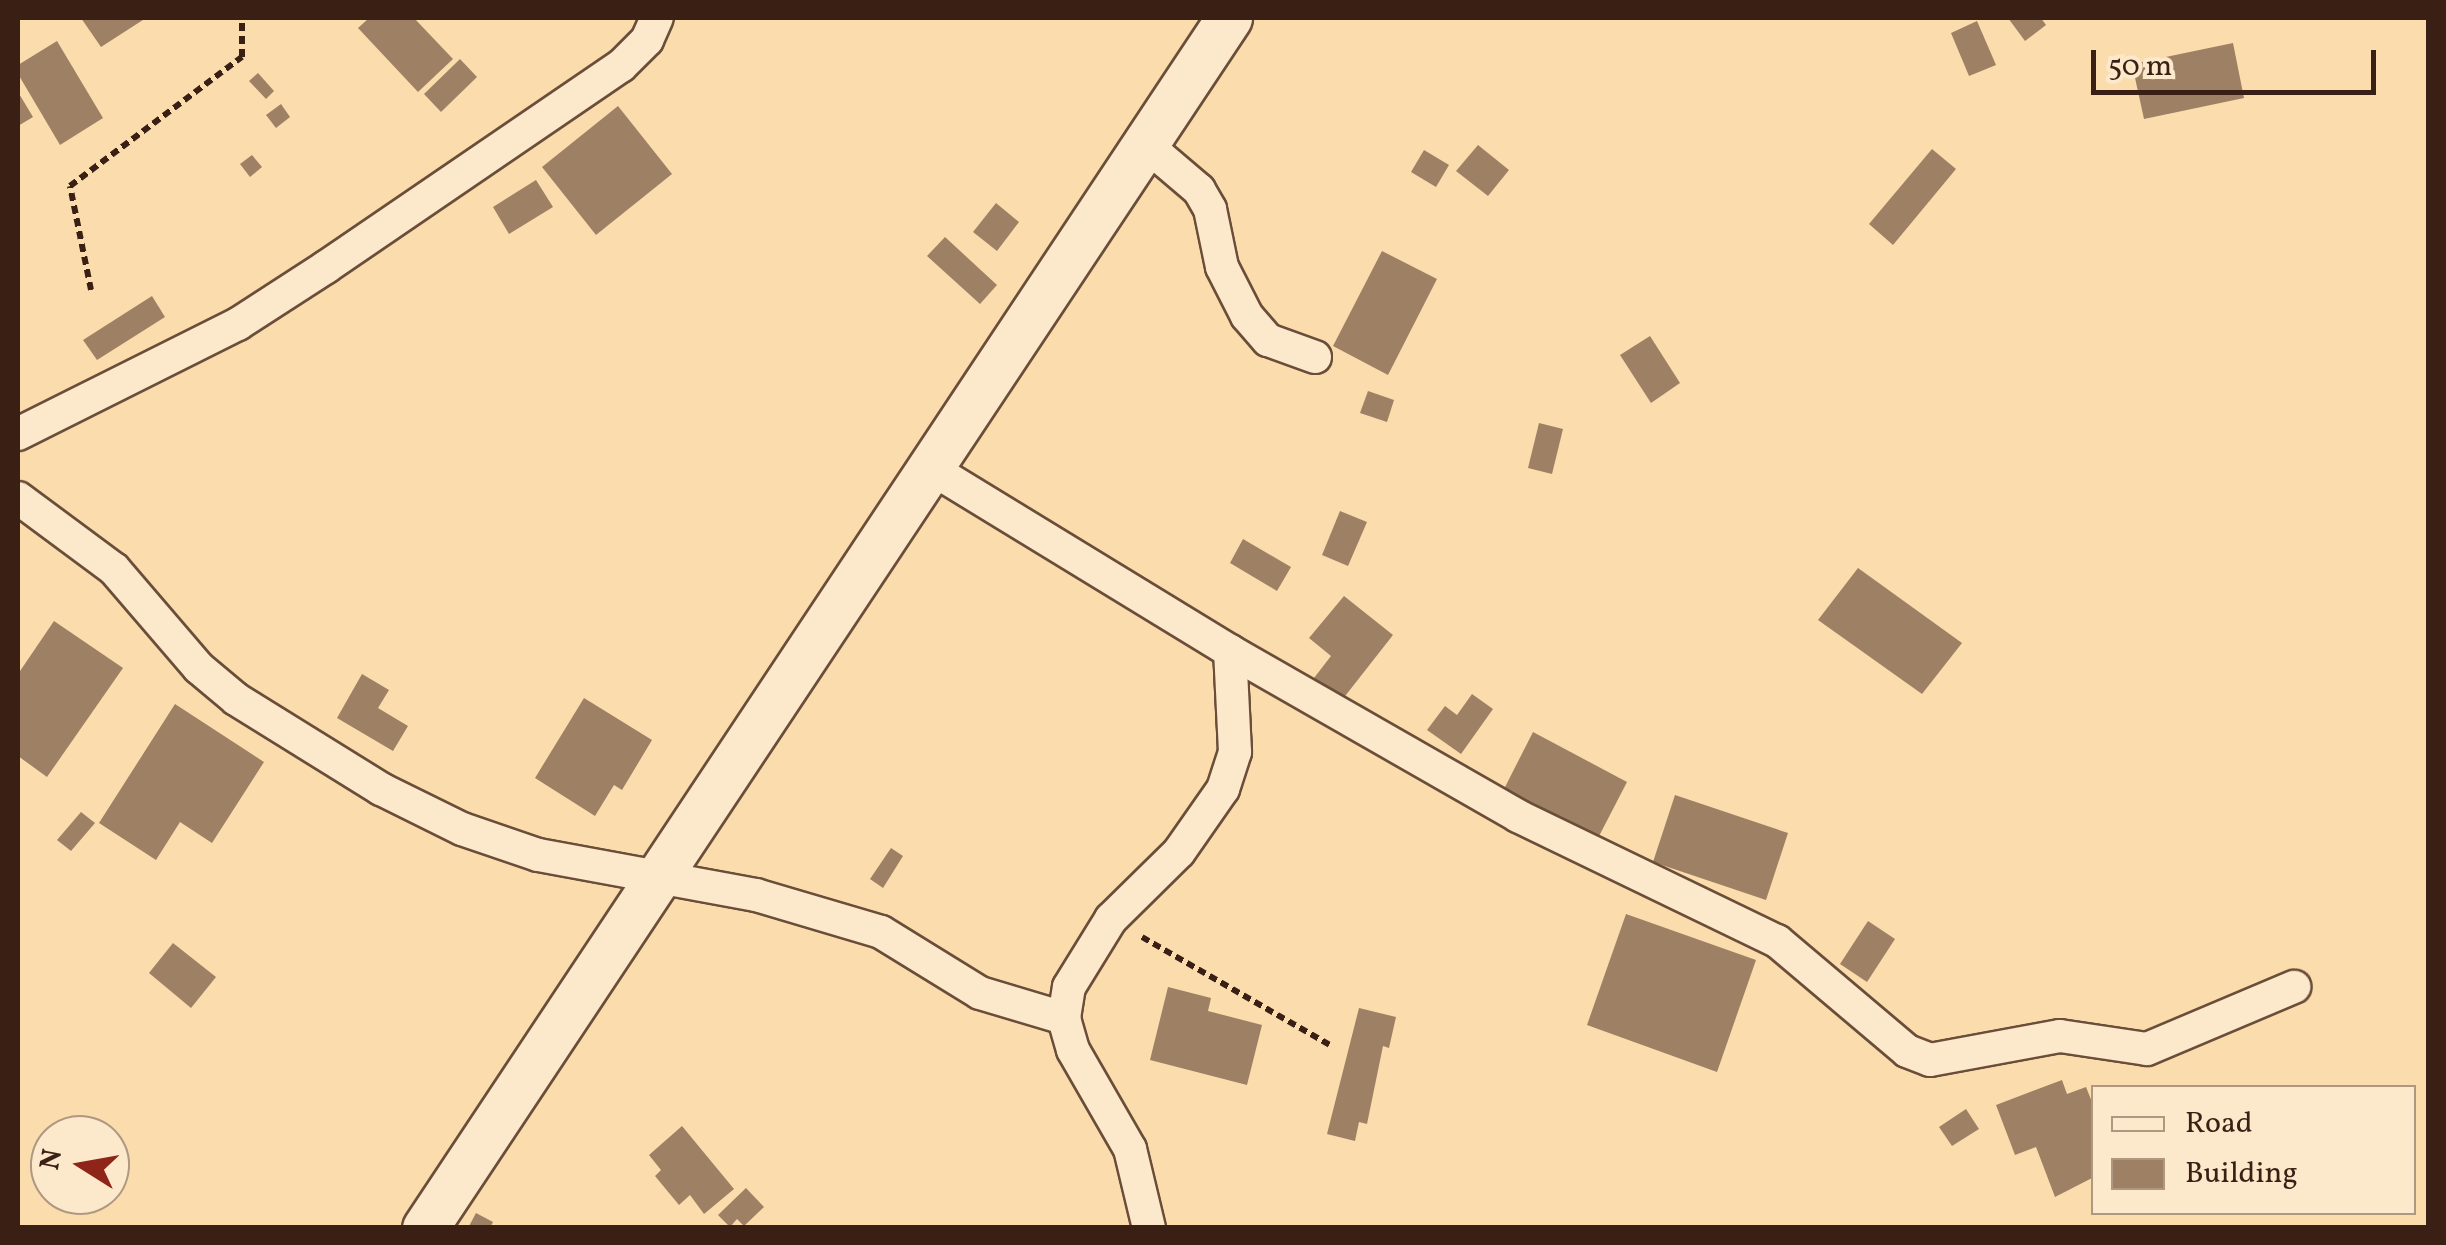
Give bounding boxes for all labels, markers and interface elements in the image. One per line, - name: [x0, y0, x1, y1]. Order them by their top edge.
- scale bar: [2096, 30, 2381, 92]
- text: 50 m: [2108, 46, 2172, 88]
- legend: [2091, 1085, 2416, 1215]
- text: Road: [2185, 1103, 2253, 1145]
- north arrow: [30, 1115, 130, 1215]
- text: N: [31, 1146, 73, 1173]
- text: Building: [2185, 1153, 2298, 1195]

